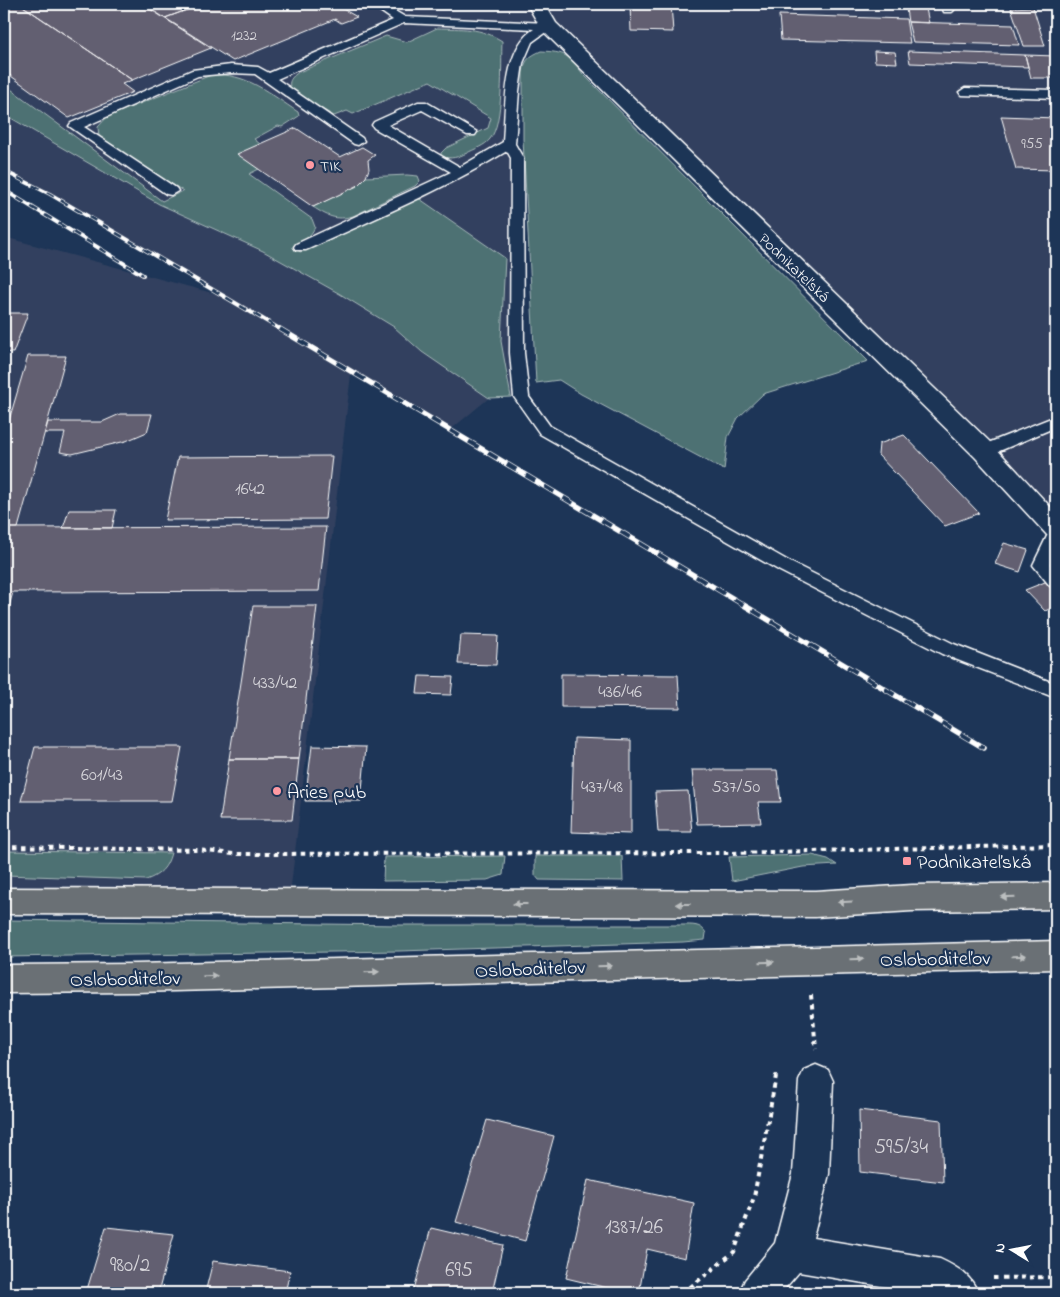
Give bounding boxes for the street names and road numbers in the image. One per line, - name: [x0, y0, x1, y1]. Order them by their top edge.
- street label: Podnikateľská: [753, 228, 835, 309]
- street label: Osloboditeľov: [880, 945, 991, 976]
- street label: Osloboditeľov: [475, 954, 586, 987]
- street label: Osloboditeľov: [70, 965, 181, 996]

